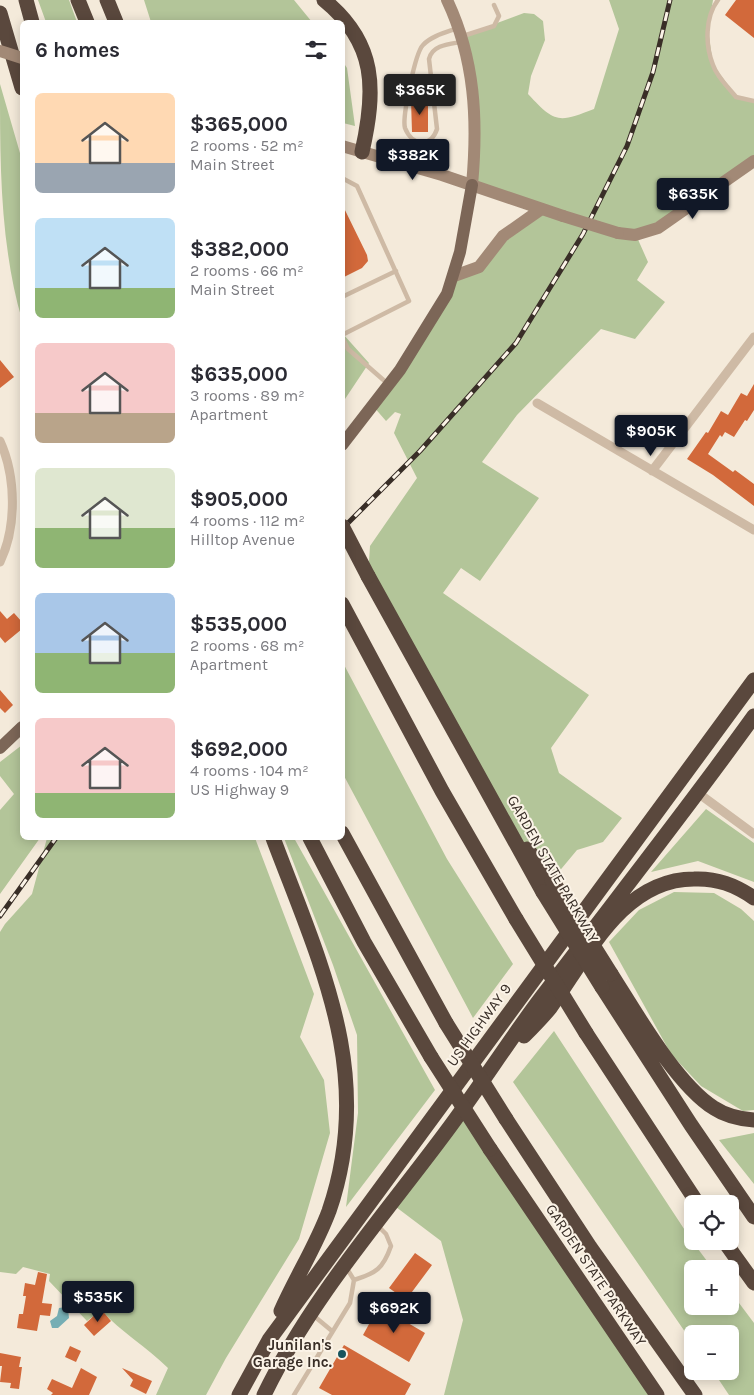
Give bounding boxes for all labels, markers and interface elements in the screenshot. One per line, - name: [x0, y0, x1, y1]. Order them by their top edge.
- icon: filters: [302, 36, 330, 64]
- text: 6 homes: [35, 38, 120, 62]
- pin: $365K: [385, 74, 455, 116]
- text: $365K: [395, 80, 445, 99]
- text: $365,000: [190, 112, 288, 136]
- icon: home: [75, 113, 135, 173]
- text: 2 rooms · 52 m²: [190, 136, 304, 155]
- pin: $382K: [378, 138, 448, 181]
- text: $382K: [387, 145, 439, 164]
- text: Main Street: [190, 155, 275, 174]
- pin: $635K: [658, 178, 728, 220]
- text: $635K: [668, 184, 718, 203]
- text: $382,000: [190, 237, 289, 261]
- icon: home: [75, 238, 135, 298]
- text: 2 rooms · 66 m²: [190, 261, 304, 280]
- text: Main Street: [190, 280, 275, 299]
- text: $635,000: [190, 362, 288, 386]
- icon: home: [75, 363, 135, 423]
- text: 3 rooms · 89 m²: [190, 386, 305, 405]
- text: Apartment: [190, 405, 268, 424]
- pin: $905K: [616, 414, 686, 457]
- text: $905K: [626, 421, 676, 440]
- text: $905,000: [190, 487, 288, 511]
- icon: home: [75, 488, 135, 548]
- text: 4 rooms · 112 m²: [190, 511, 305, 530]
- text: Hilltop Avenue: [190, 530, 295, 549]
- text: $535,000: [190, 612, 287, 636]
- icon: home: [75, 613, 135, 673]
- text: 2 rooms · 68 m²: [190, 636, 304, 655]
- text: Apartment: [190, 655, 268, 674]
- text: $692,000: [190, 737, 288, 761]
- icon: home: [75, 738, 135, 798]
- text: 4 rooms · 104 m²: [190, 761, 309, 780]
- text: US Highway 9: [190, 780, 289, 799]
- street label: GARDEN STATE PARKWAY: [503, 792, 603, 947]
- street label: US HIGHWAY 9: [443, 980, 515, 1070]
- map controls: [684, 1195, 739, 1380]
- button: locate: [684, 1195, 739, 1250]
- street label: GARDEN STATE PARKWAY: [542, 1201, 651, 1350]
- button: +: [684, 1260, 739, 1315]
- pin: $535K: [63, 1280, 133, 1323]
- text: $535K: [73, 1287, 123, 1306]
- pin: $692K: [359, 1292, 429, 1334]
- text: $692K: [369, 1298, 419, 1317]
- button: −: [684, 1325, 739, 1380]
- place label: Junilan's Garage Inc.: [253, 1336, 332, 1371]
- marker: Junilan's Garage Inc.: [336, 1348, 348, 1360]

